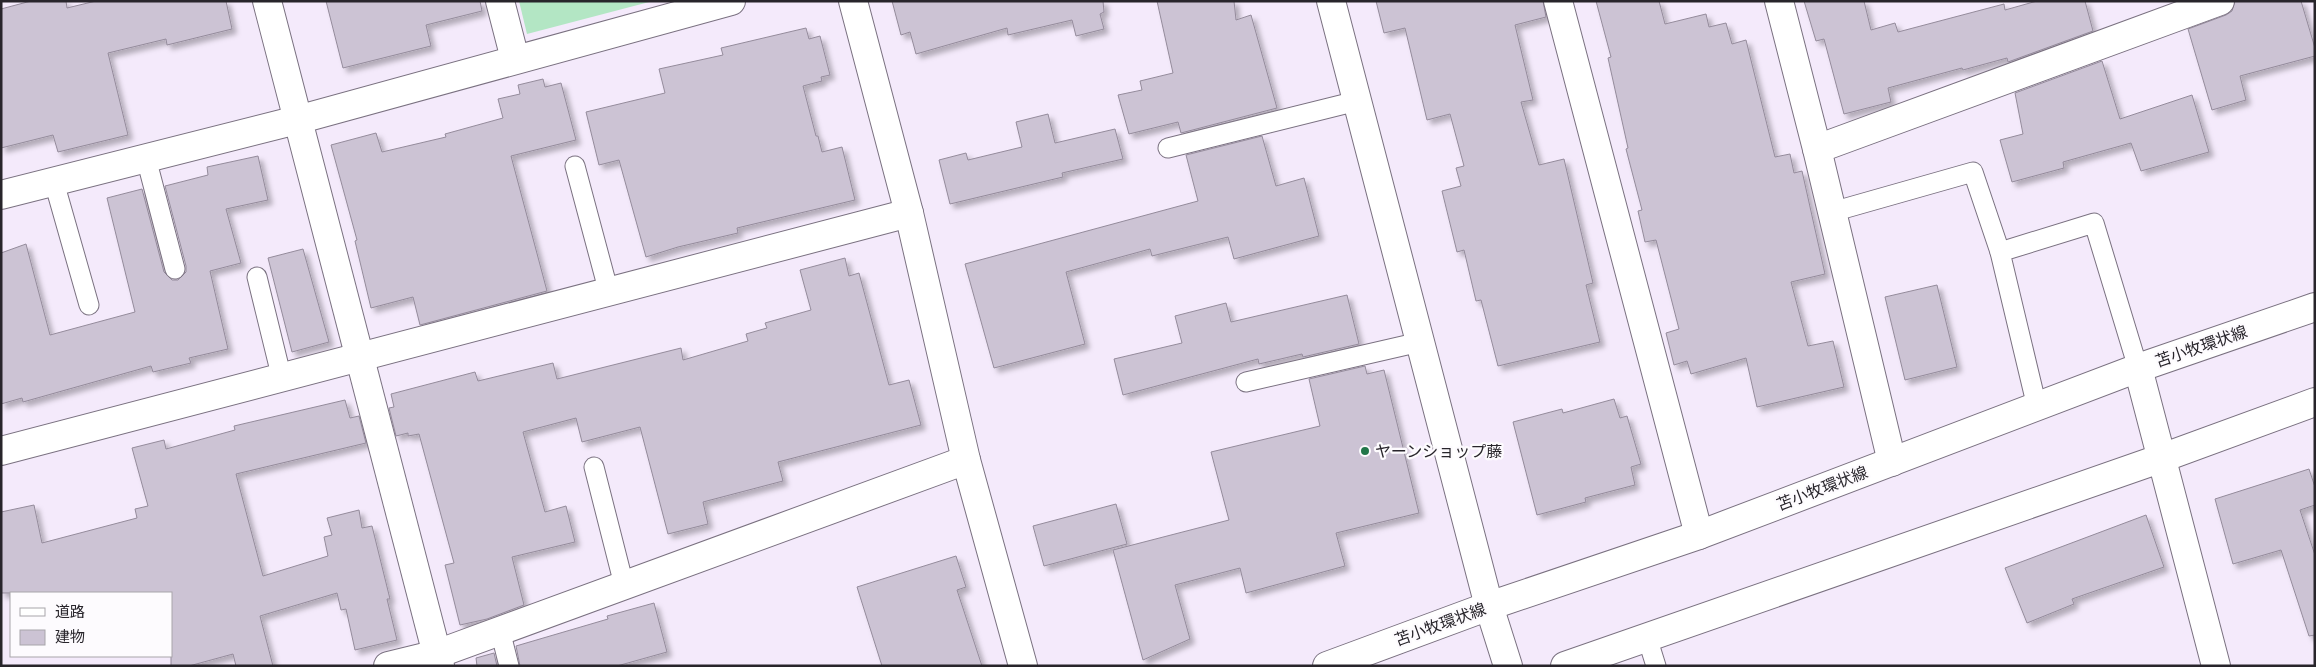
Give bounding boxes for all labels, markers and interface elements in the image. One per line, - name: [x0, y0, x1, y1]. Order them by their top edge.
- street label: 苫小牧環状線: [2153, 322, 2250, 371]
- place label: ヤーンショップ藤: [1375, 442, 1502, 461]
- marker: ヤーンショップ藤: [1359, 445, 1371, 457]
- street label: 苫小牧環状線: [1774, 462, 1870, 515]
- legend: [10, 592, 172, 657]
- street label: 苫小牧環状線: [1392, 599, 1489, 650]
- text: 道路: [55, 603, 85, 621]
- text: 建物: [55, 628, 85, 646]

